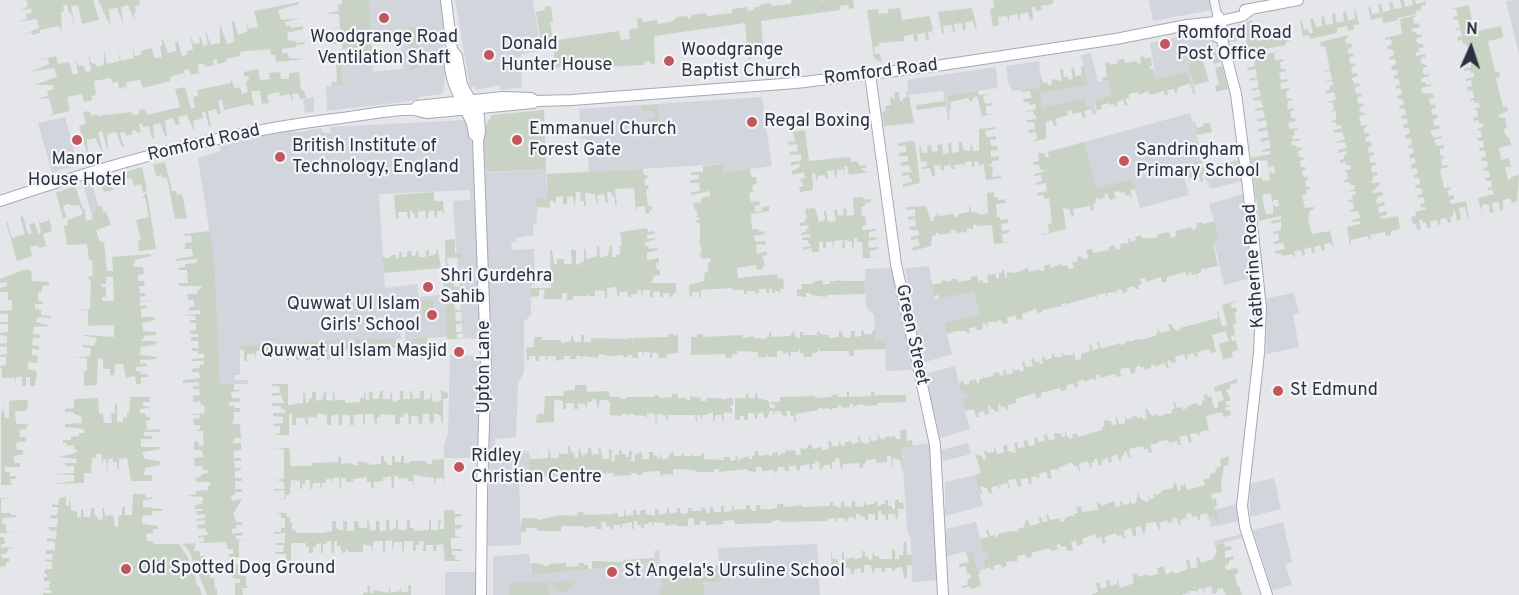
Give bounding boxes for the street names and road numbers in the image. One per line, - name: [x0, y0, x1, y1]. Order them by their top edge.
- street label: Romford Road: [823, 55, 939, 91]
- street label: Romford Road: [146, 121, 262, 167]
- street label: Katherine Road: [1240, 203, 1270, 329]
- street label: Green Street: [890, 283, 932, 387]
- street label: Upton Lane: [474, 320, 496, 414]

